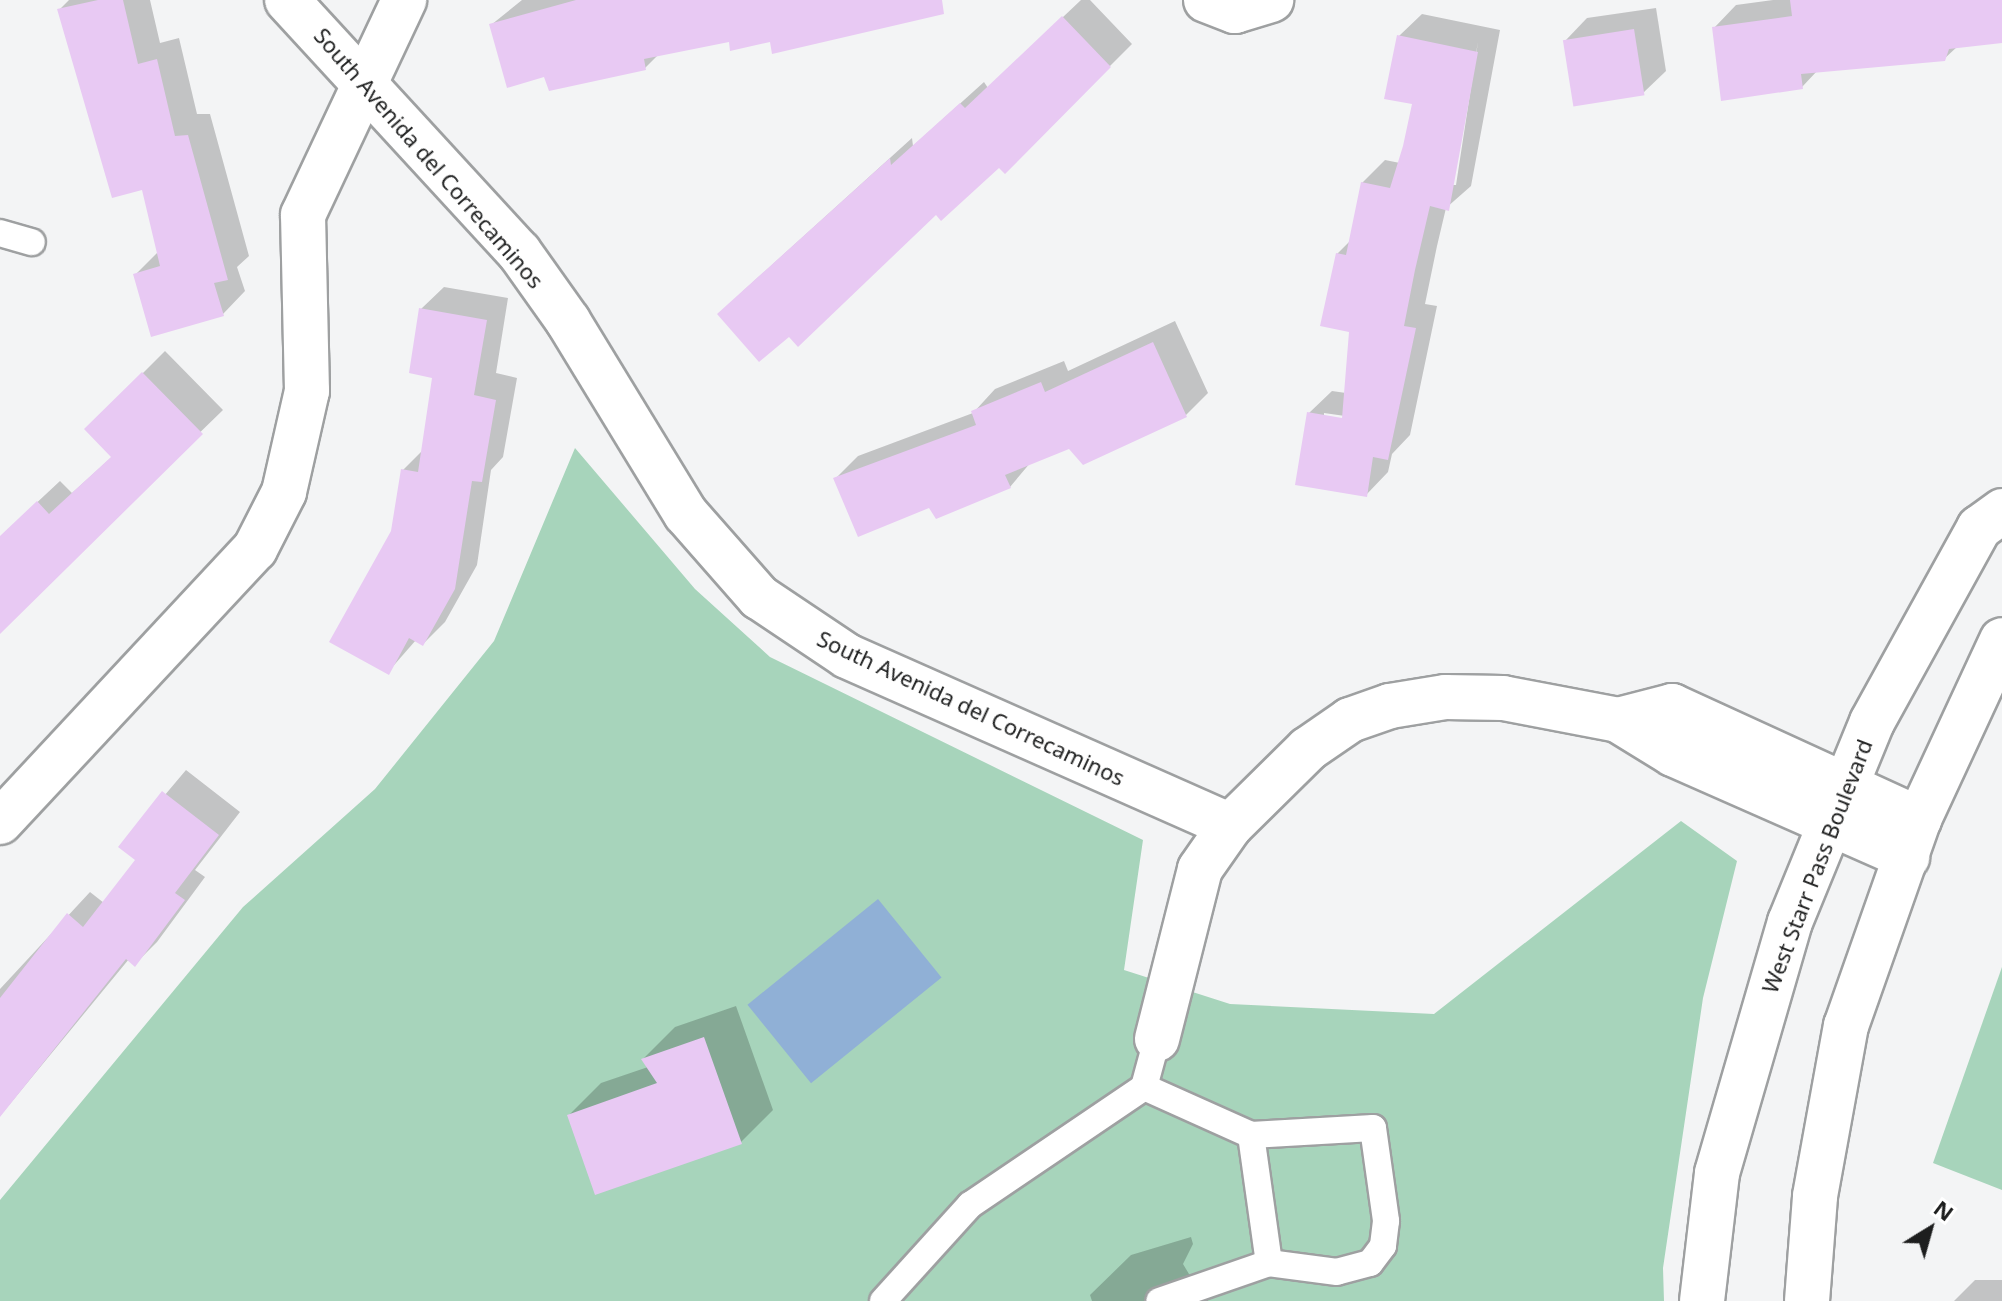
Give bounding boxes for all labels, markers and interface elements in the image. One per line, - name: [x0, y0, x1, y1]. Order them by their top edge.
- street label: South Avenida del Correcaminos: [309, 23, 549, 293]
- street label: South Avenida del Correcaminos: [813, 625, 1129, 791]
- street label: West Starr Pass Boulevard: [1756, 735, 1878, 997]
- north arrow: [1890, 1189, 1970, 1269]
- text: N: [1928, 1192, 1961, 1227]

